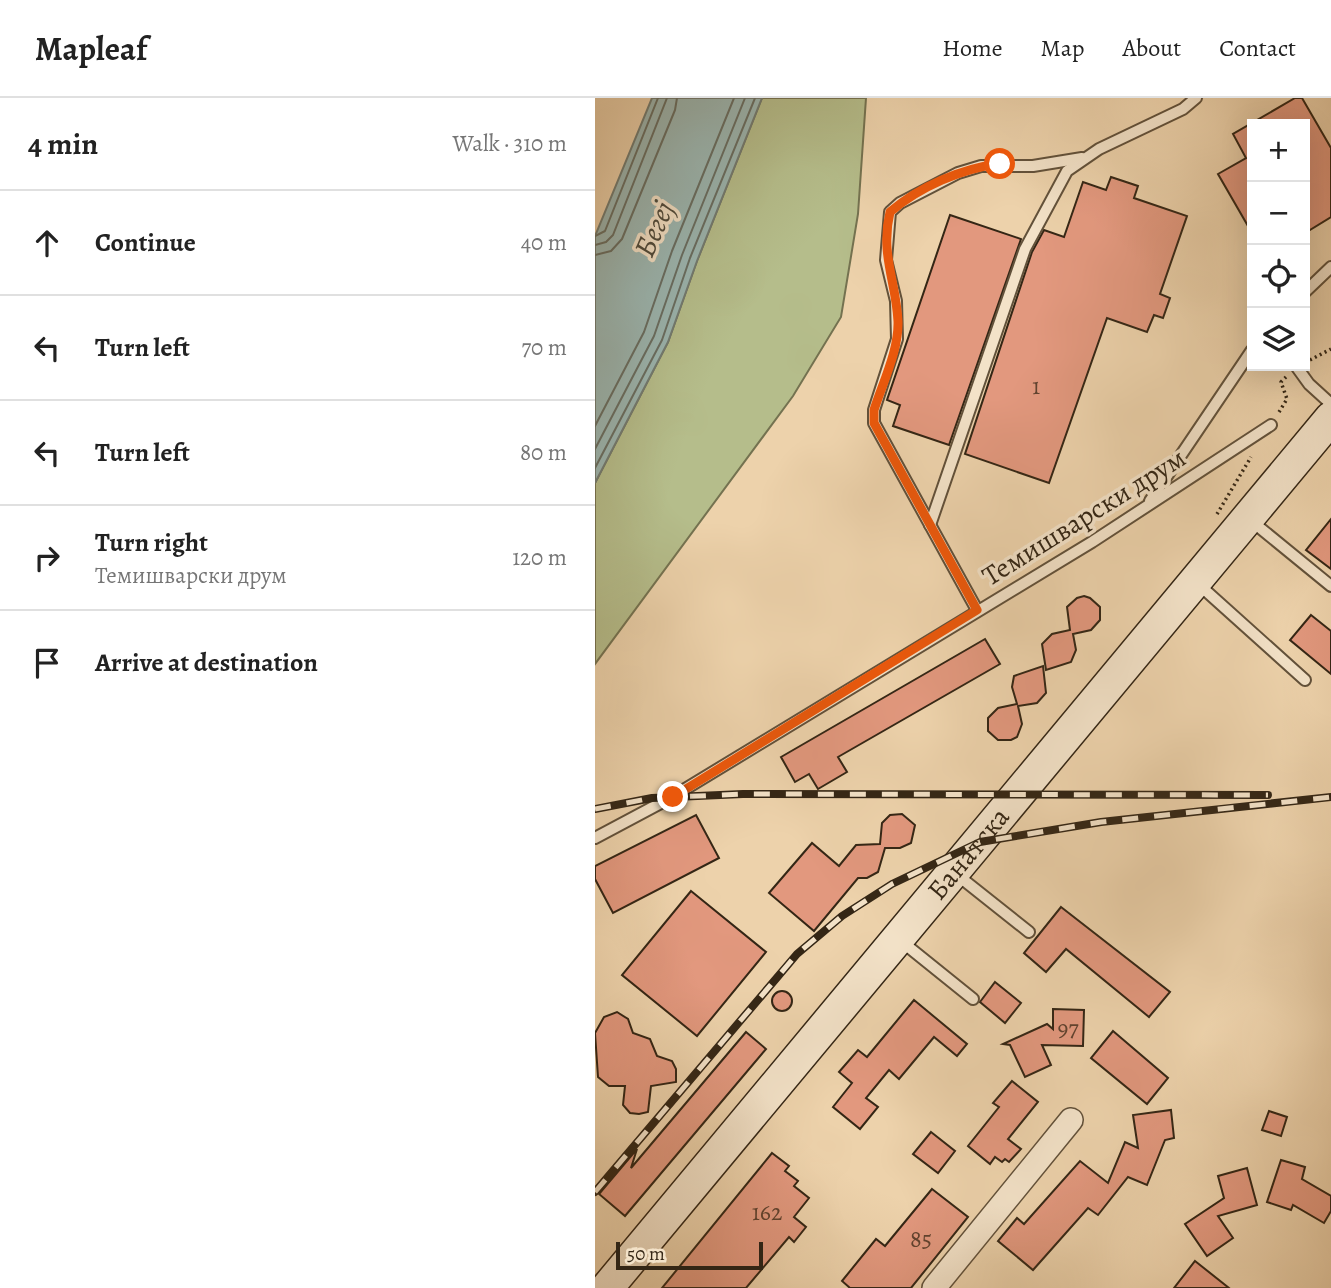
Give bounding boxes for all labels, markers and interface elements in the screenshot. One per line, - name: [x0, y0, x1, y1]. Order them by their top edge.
- text: Mapleaf: [35, 26, 147, 71]
- text: Home: [942, 32, 1003, 64]
- text: Map: [1041, 32, 1085, 64]
- text: About: [1123, 32, 1181, 64]
- text: Contact: [1219, 32, 1296, 64]
- map controls: [1247, 119, 1310, 371]
- button: +: [1247, 119, 1310, 182]
- text: 4 min: [28, 124, 98, 164]
- text: Walk · 310 m: [453, 128, 567, 159]
- route start: [984, 148, 1015, 179]
- button: −: [1247, 182, 1310, 245]
- water label: Бегеј: [624, 194, 684, 263]
- icon: ahead: [28, 224, 66, 262]
- text: Continue: [95, 225, 196, 260]
- text: 40 m: [521, 227, 567, 258]
- button: locate: [1247, 245, 1310, 308]
- button: layers: [1247, 308, 1310, 371]
- icon: left: [28, 329, 66, 367]
- text: Turn left: [95, 330, 190, 365]
- text: 70 m: [521, 332, 567, 363]
- house number: 1: [1032, 370, 1040, 402]
- icon: left: [28, 434, 66, 472]
- text: Turn left: [95, 435, 190, 470]
- text: 80 m: [520, 437, 567, 468]
- street label: Темишварски друм: [975, 439, 1193, 595]
- text: Turn right: [95, 525, 208, 560]
- icon: right: [28, 539, 66, 577]
- text: 120 m: [512, 542, 567, 573]
- text: Темишварски друм: [95, 560, 287, 591]
- icon: arrive: [28, 644, 66, 682]
- text: Arrive at destination: [95, 645, 318, 680]
- route end: [657, 781, 688, 812]
- street label: Банатска: [919, 799, 1018, 908]
- house number: 97: [1058, 1012, 1079, 1044]
- house number: 162: [752, 1196, 782, 1228]
- house number: 85: [910, 1223, 932, 1255]
- scale bar: [616, 1239, 763, 1271]
- text: 50 m: [627, 1241, 665, 1267]

